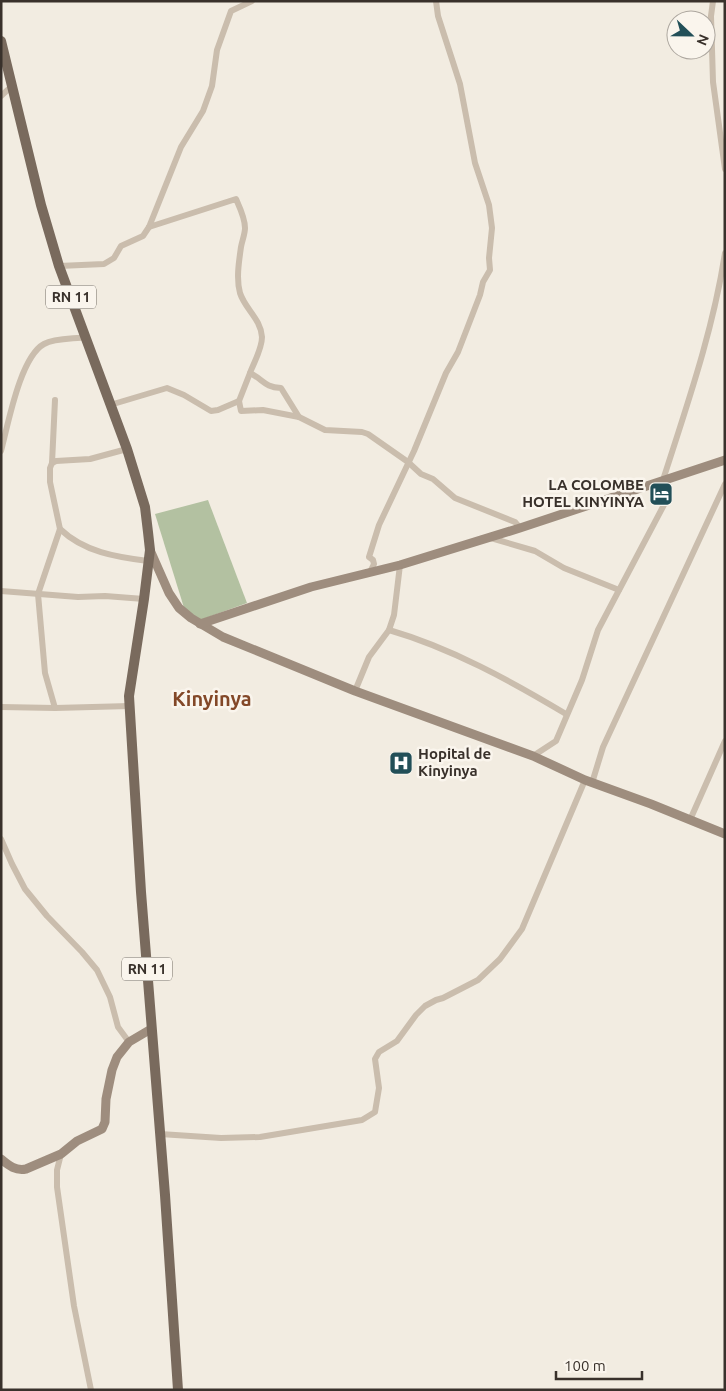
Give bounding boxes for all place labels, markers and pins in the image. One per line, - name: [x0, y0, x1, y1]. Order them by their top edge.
- place label: LA COLOMBE HOTEL KINYINYA: [522, 476, 644, 510]
- hotel icon: LA COLOMBE HOTEL KINYINYA: [648, 481, 674, 507]
- place label: Hopital de Kinyinya: [418, 745, 491, 779]
- hospital icon: Hopital de Kinyinya: [388, 750, 414, 776]

